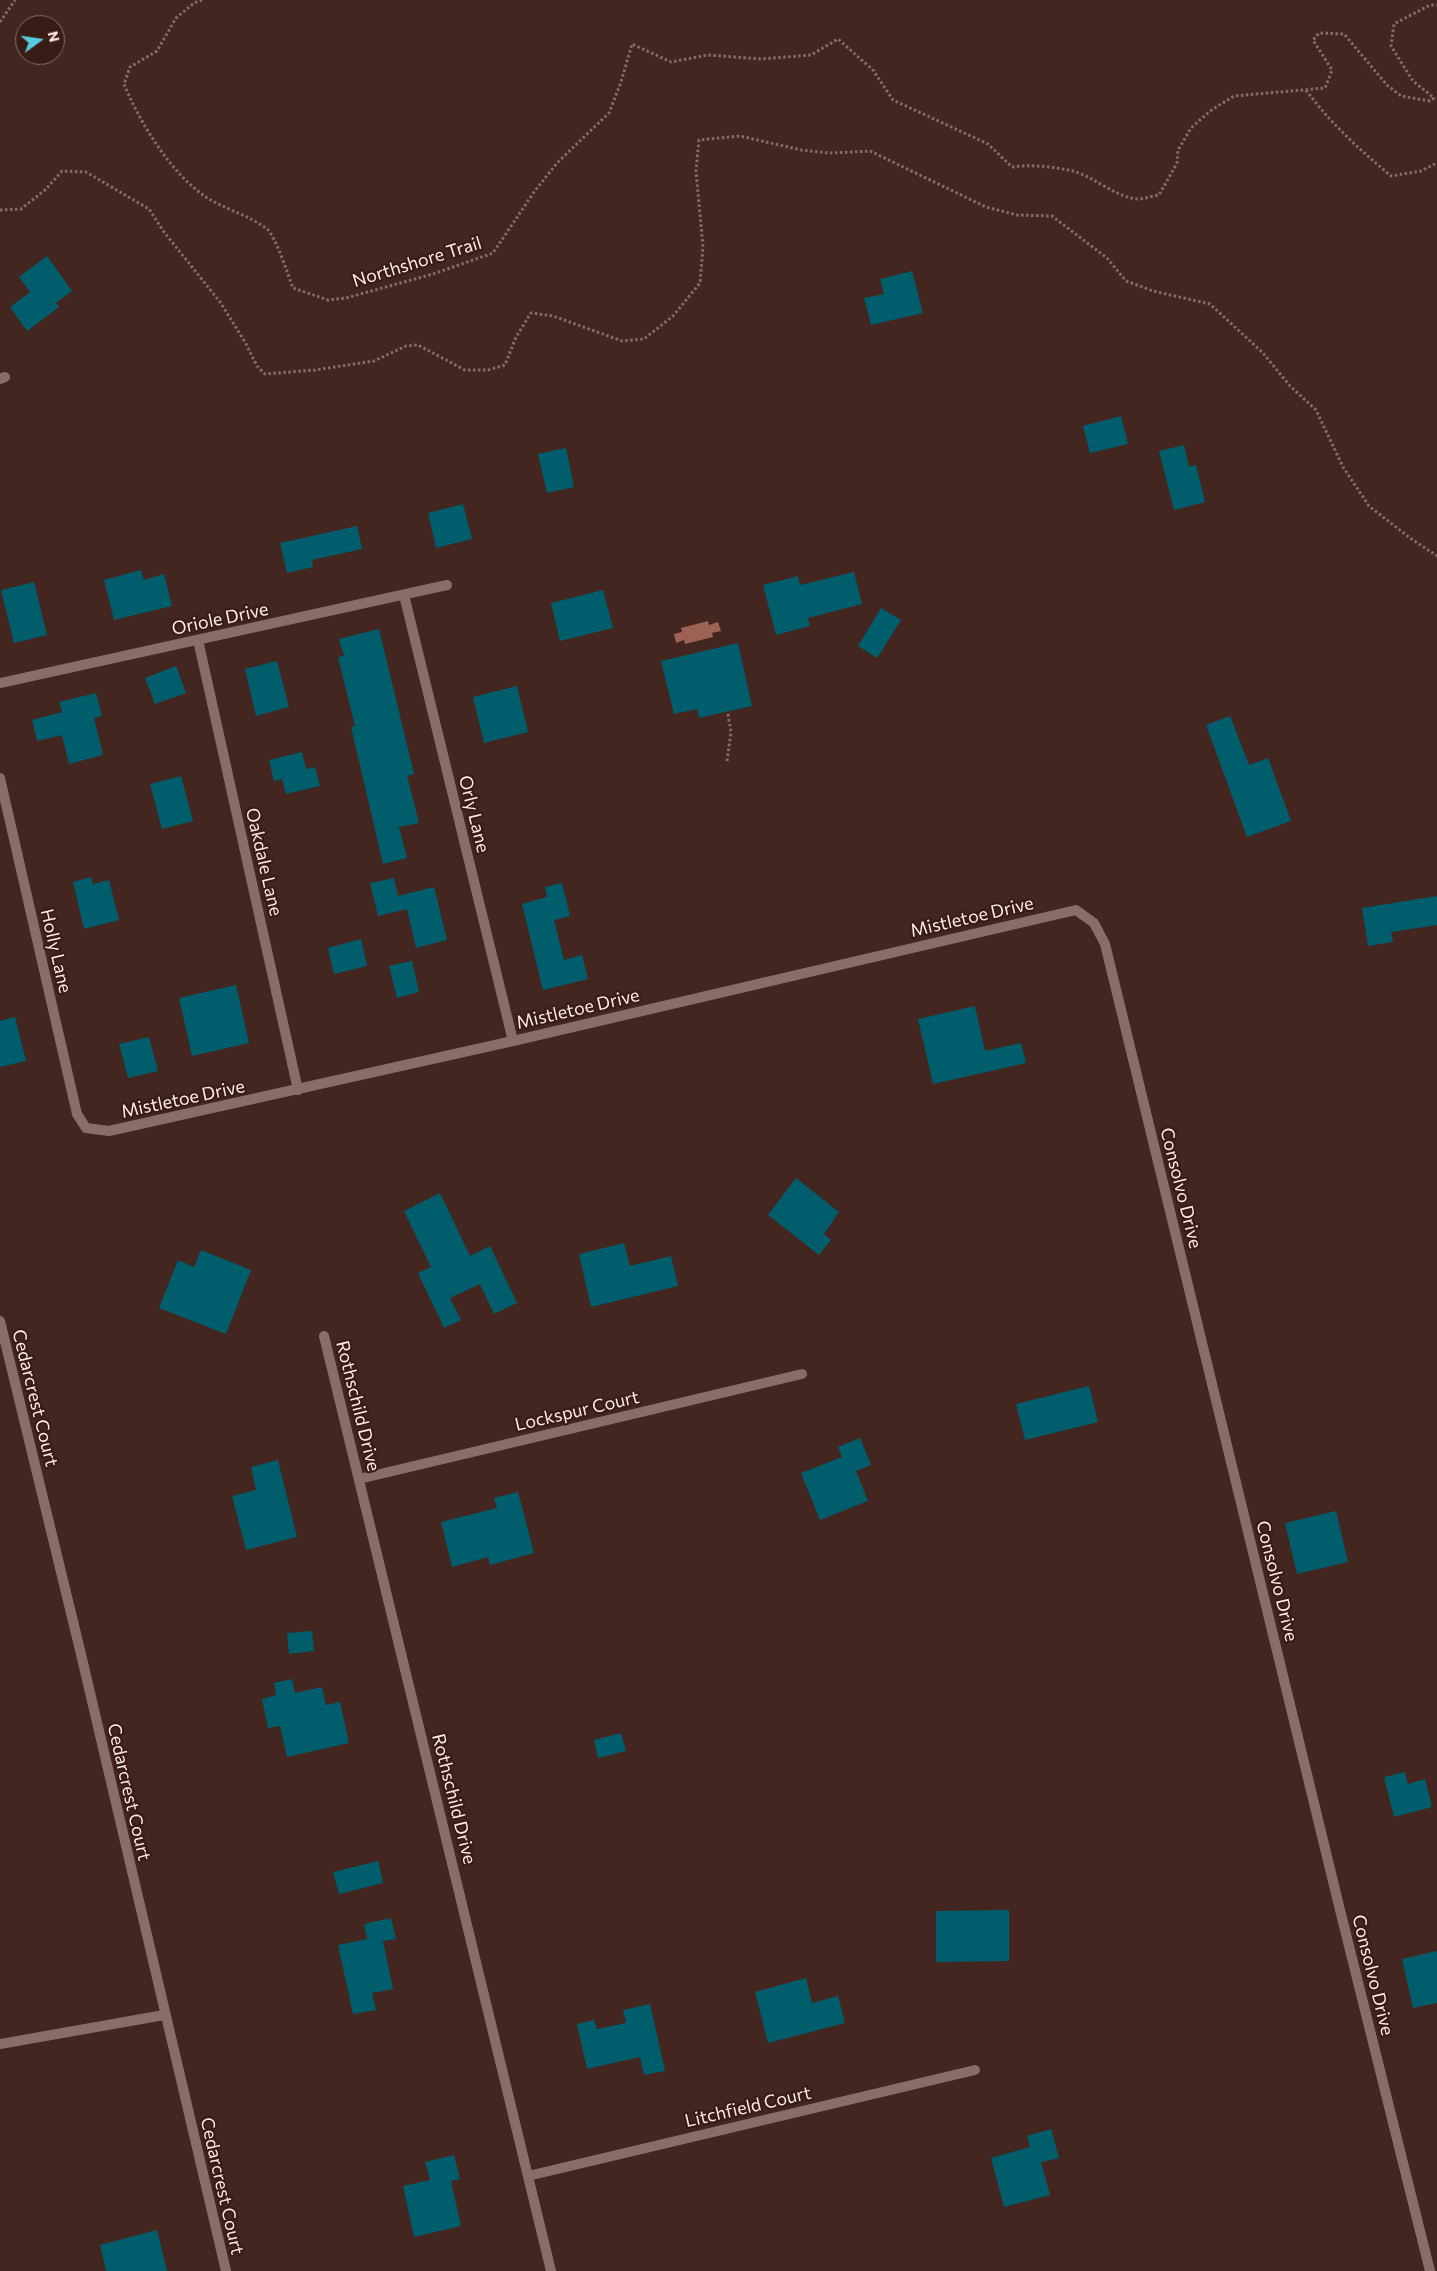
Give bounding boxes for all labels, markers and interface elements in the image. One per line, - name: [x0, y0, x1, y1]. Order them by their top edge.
- north arrow: [15, 15, 65, 65]
- text: N: [45, 29, 64, 44]
- street label: Northshore Trail: [350, 232, 484, 292]
- street label: Oriole Drive: [170, 598, 270, 640]
- street label: Orly Lane: [454, 773, 494, 855]
- street label: Oakdale Lane: [241, 806, 287, 918]
- street label: Mistletoe Drive: [908, 892, 1036, 942]
- street label: Holly Lane: [36, 907, 76, 995]
- street label: Mistletoe Drive: [514, 984, 642, 1034]
- street label: Mistletoe Drive: [119, 1075, 247, 1123]
- street label: Consolvo Drive: [1156, 1125, 1206, 1251]
- street label: Cedarcrest Court: [8, 1327, 62, 1469]
- street label: Rothschild Drive: [331, 1339, 385, 1473]
- street label: Lockspur Court: [513, 1386, 641, 1436]
- street label: Consolvo Drive: [1252, 1518, 1302, 1644]
- street label: Cedarcrest Court: [103, 1721, 155, 1863]
- street label: Rothschild Drive: [427, 1732, 481, 1866]
- street label: Consolvo Drive: [1348, 1912, 1398, 2038]
- street label: Litchfield Court: [683, 2082, 813, 2132]
- street label: Cedarcrest Court: [196, 2115, 248, 2257]

